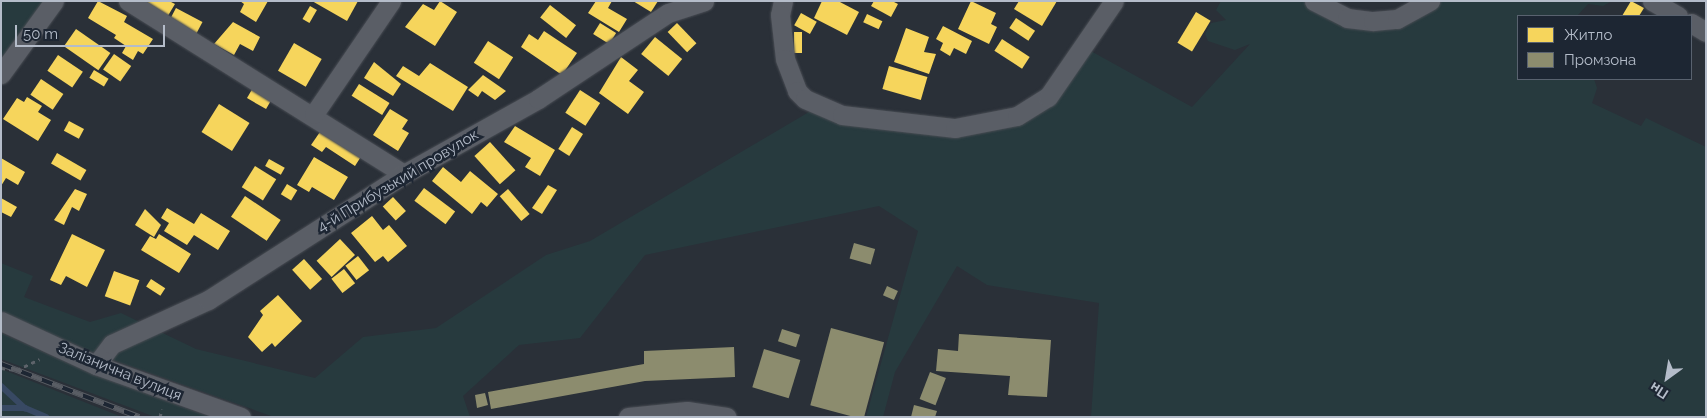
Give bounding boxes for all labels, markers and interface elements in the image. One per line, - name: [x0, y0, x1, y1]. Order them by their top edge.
- scale bar: [18, 15, 168, 47]
- legend: [1517, 15, 1692, 80]
- text: 50 m: [23, 25, 58, 43]
- text: Житло: [1564, 26, 1612, 44]
- text: Промзона: [1564, 51, 1636, 69]
- street label: 4-й Прибузький провулок: [314, 126, 482, 236]
- street label: Залізнична вулиця: [56, 339, 184, 405]
- north arrow: [1642, 353, 1692, 403]
- text: Пн: [1647, 379, 1671, 402]

